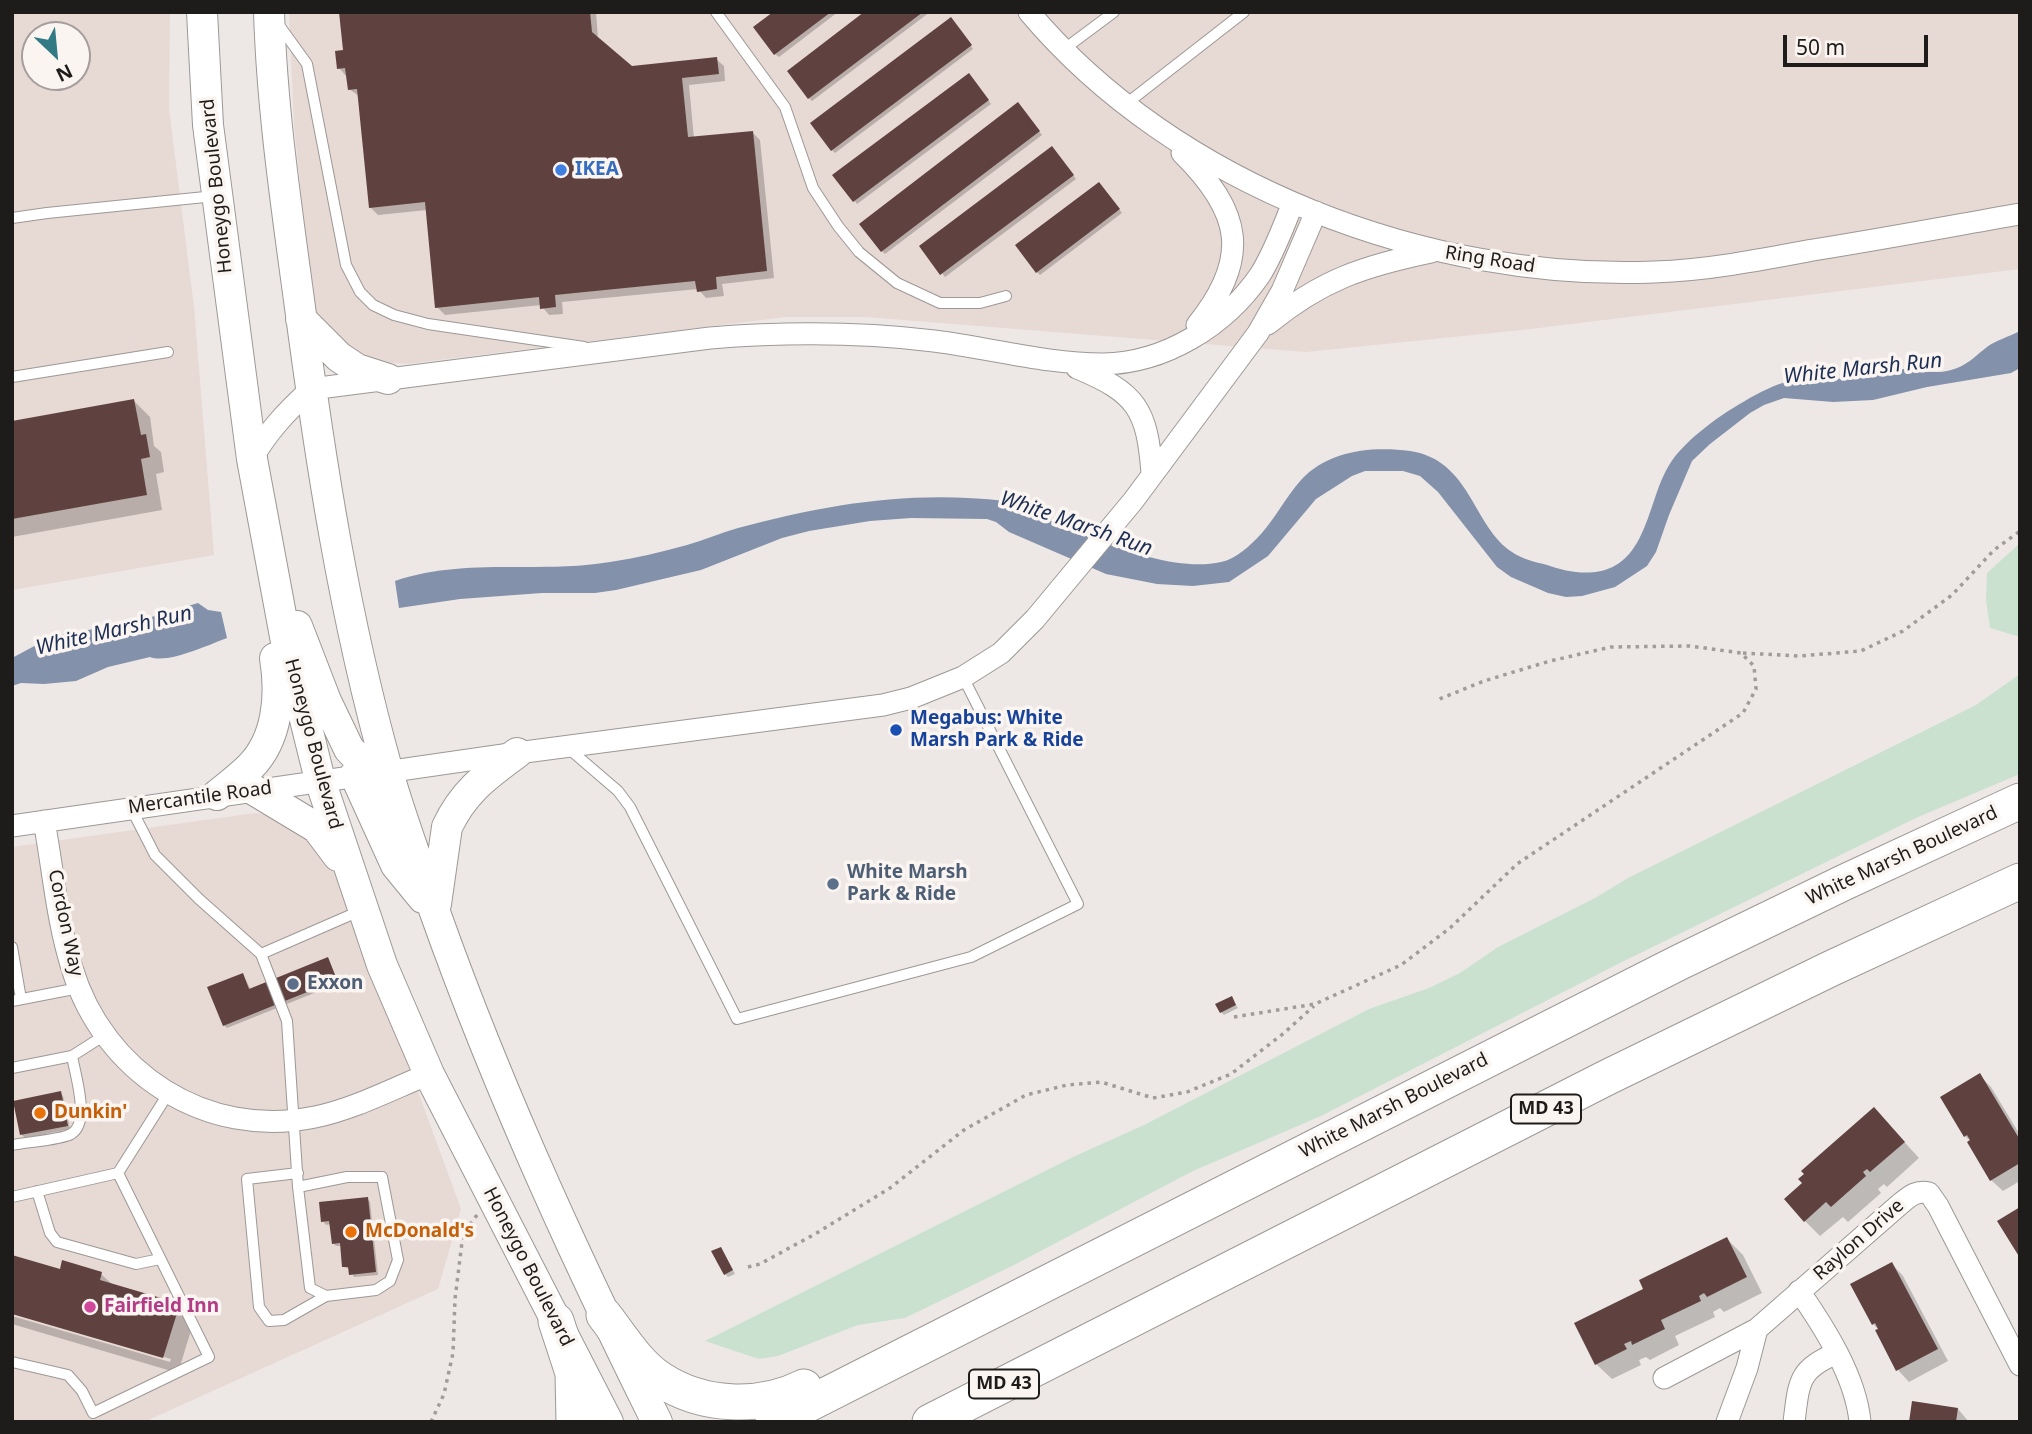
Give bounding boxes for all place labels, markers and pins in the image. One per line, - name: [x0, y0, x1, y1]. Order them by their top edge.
- place label: IKEA: [575, 159, 619, 181]
- marker: IKEA: [553, 162, 569, 178]
- place label: Megabus: White Marsh Park & Ride: [910, 708, 1084, 752]
- marker: Megabus: White Marsh Park & Ride: [888, 722, 904, 738]
- place label: White Marsh Park & Ride: [847, 862, 968, 906]
- marker: White Marsh Park & Ride: [825, 876, 841, 892]
- place label: Exxon: [307, 973, 363, 995]
- marker: Exxon: [285, 976, 301, 992]
- place label: Dunkin': [54, 1102, 127, 1124]
- marker: Dunkin': [32, 1105, 48, 1121]
- place label: McDonald's: [365, 1221, 474, 1243]
- marker: McDonald's: [343, 1224, 359, 1240]
- place label: Fairfield Inn: [104, 1296, 219, 1318]
- marker: Fairfield Inn: [82, 1299, 98, 1315]

